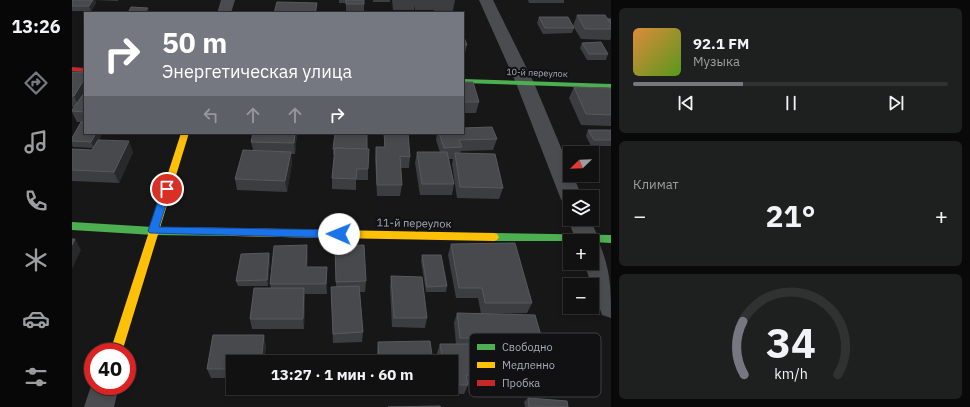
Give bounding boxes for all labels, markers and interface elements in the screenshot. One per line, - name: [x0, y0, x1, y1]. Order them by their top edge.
- text: 13:26: [11, 15, 61, 38]
- text: 50 m: [162, 24, 227, 61]
- icon: right: [96, 28, 148, 80]
- text: 92.1 FM: [693, 34, 749, 53]
- text: Музыка: [693, 53, 740, 70]
- text: Энергетическая улица: [162, 60, 352, 83]
- street label: 10-й переулок: [506, 66, 568, 79]
- icon: directions: [22, 69, 50, 97]
- icon: previous: [675, 92, 697, 114]
- icon: pause: [780, 92, 802, 114]
- icon: next: [885, 92, 907, 114]
- icon: left: [200, 104, 222, 126]
- icon: ahead: [242, 104, 264, 126]
- icon: ahead: [284, 104, 306, 126]
- icon: right: [326, 104, 348, 126]
- icon: music: [22, 128, 50, 156]
- north arrow: [563, 146, 599, 182]
- map controls: [563, 146, 599, 314]
- pin: [150, 172, 184, 206]
- text: Климат: [633, 176, 679, 193]
- icon: arrive: [156, 178, 178, 200]
- icon: phone: [22, 187, 50, 215]
- button: layers: [563, 190, 599, 226]
- text: 21°: [765, 196, 816, 235]
- text: −: [633, 201, 646, 230]
- text: +: [935, 201, 948, 230]
- position arrow: [318, 213, 360, 255]
- street label: 11-й переулок: [376, 215, 452, 231]
- button: +: [563, 234, 599, 270]
- icon: climate: [22, 246, 50, 274]
- button: −: [563, 278, 599, 314]
- icon: car: [22, 305, 50, 333]
- text: 34: [766, 314, 815, 368]
- legend: [469, 333, 601, 397]
- text: Свободно: [502, 340, 553, 354]
- speed limit sign: 40: [84, 343, 136, 395]
- text: Медленно: [502, 358, 555, 372]
- icon: filters: [22, 363, 50, 391]
- text: km/h: [774, 363, 807, 382]
- text: 13:27 · 1 мин · 60 m: [271, 365, 413, 384]
- text: Пробка: [502, 376, 540, 390]

